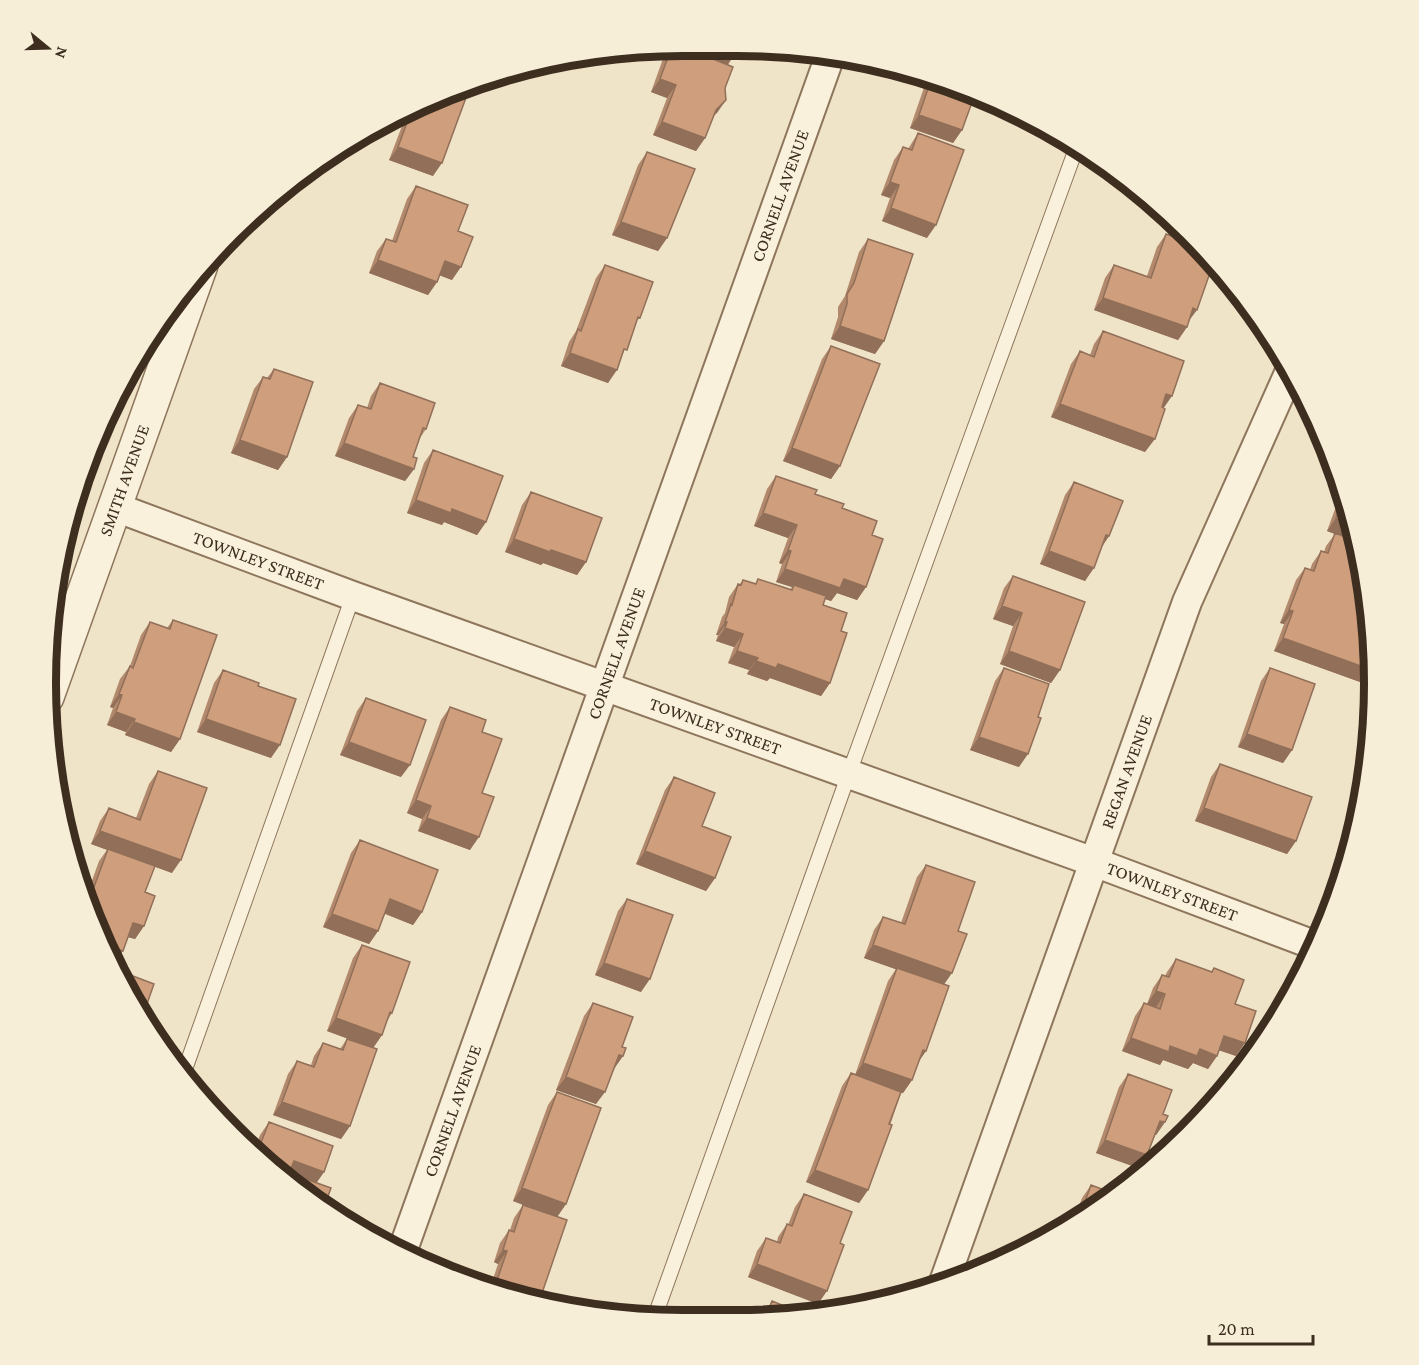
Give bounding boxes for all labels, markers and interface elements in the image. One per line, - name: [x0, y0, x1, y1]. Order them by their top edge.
- north arrow: [18, 18, 78, 78]
- text: N: [52, 45, 72, 61]
- street label: CORNELL AVENUE: [747, 127, 813, 264]
- street label: SMITH AVENUE: [95, 422, 153, 539]
- street label: TOWNLEY STREET: [190, 527, 327, 594]
- street label: CORNELL AVENUE: [583, 584, 649, 722]
- street label: TOWNLEY STREET: [647, 693, 784, 759]
- street label: REGAN AVENUE: [1097, 712, 1156, 831]
- street label: TOWNLEY STREET: [1104, 858, 1241, 925]
- street label: CORNELL AVENUE: [420, 1042, 485, 1180]
- scale bar: [1209, 1308, 1312, 1346]
- text: 20 m: [1218, 1319, 1255, 1339]

